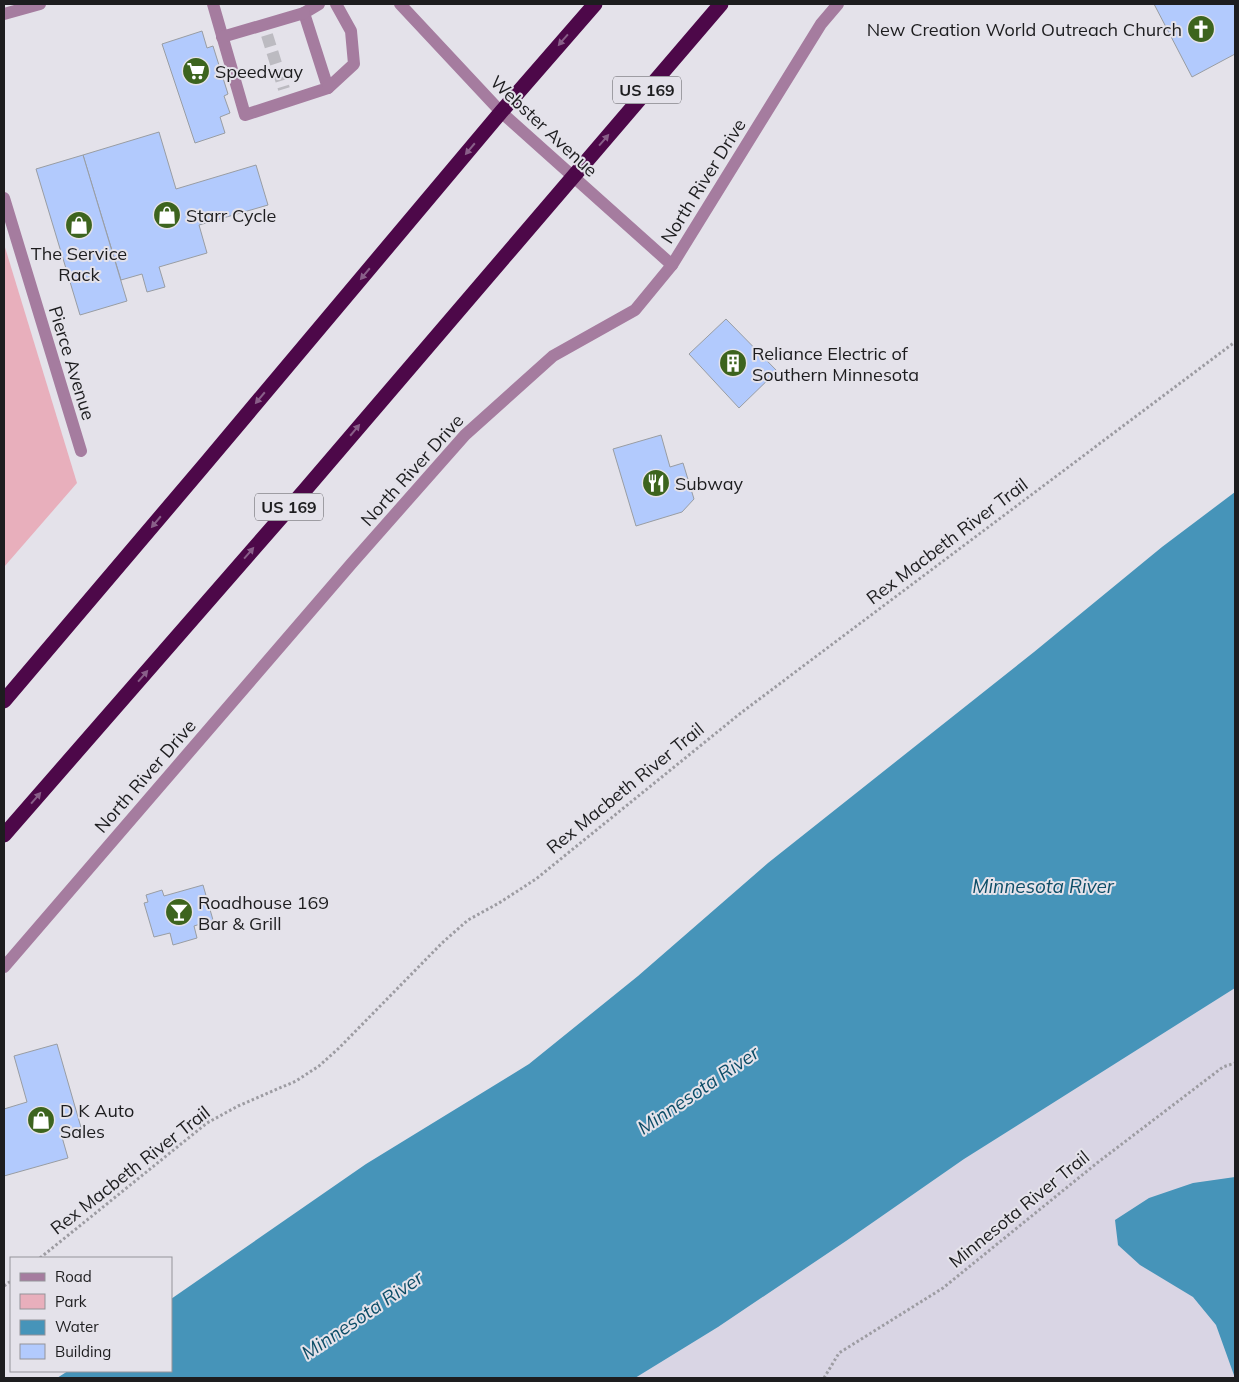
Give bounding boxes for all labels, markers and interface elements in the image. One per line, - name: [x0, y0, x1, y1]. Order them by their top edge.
- church icon: New Creation World Outreach Church: [1186, 14, 1216, 44]
- place label: New Creation World Outreach Church: [867, 18, 1182, 41]
- one-way arrow: [558, 34, 569, 47]
- supermarket icon: Speedway: [181, 56, 211, 86]
- place label: Speedway: [215, 60, 304, 83]
- street label: Webster Avenue: [486, 70, 602, 182]
- road number: US 169: [613, 76, 681, 104]
- street label: North River Drive: [655, 114, 751, 248]
- one-way arrow: [598, 134, 609, 147]
- one-way arrow: [464, 143, 475, 156]
- shop icon: Starr Cycle: [152, 200, 182, 230]
- place label: Starr Cycle: [186, 204, 276, 227]
- shop icon: The Service Rack: [64, 210, 94, 240]
- place label: The Service Rack: [31, 242, 127, 286]
- one-way arrow: [359, 267, 371, 279]
- street label: Pierce Avenue: [44, 303, 100, 423]
- place label: Reliance Electric of Southern Minnesota: [752, 342, 919, 386]
- building icon: Reliance Electric of Southern Minnesota: [718, 348, 748, 378]
- one-way arrow: [255, 391, 266, 404]
- street label: North River Drive: [356, 409, 468, 531]
- one-way arrow: [350, 424, 361, 437]
- restaurant icon: Subway: [641, 468, 671, 498]
- place label: Subway: [675, 472, 743, 495]
- street label: Rex Macbeth River Trail: [862, 473, 1032, 609]
- road number: US 169: [255, 494, 323, 520]
- one-way arrow: [150, 515, 161, 528]
- one-way arrow: [243, 548, 255, 560]
- one-way arrow: [137, 669, 148, 682]
- street label: North River Drive: [89, 715, 201, 837]
- street label: Rex Macbeth River Trail: [542, 717, 708, 859]
- one-way arrow: [30, 793, 42, 805]
- water label: Minnesota River: [972, 874, 1115, 898]
- place label: Roadhouse 169 Bar & Grill: [198, 891, 329, 935]
- bar icon: Roadhouse 169 Bar & Grill: [164, 897, 194, 927]
- water label: Minnesota River: [633, 1040, 764, 1140]
- place label: D K Auto Sales: [60, 1099, 134, 1143]
- street label: Rex Macbeth River Trail: [46, 1101, 214, 1239]
- shop icon: D K Auto Sales: [26, 1105, 56, 1135]
- street label: Minnesota River Trail: [944, 1145, 1094, 1273]
- legend: [10, 1257, 172, 1372]
- water label: Minnesota River: [297, 1265, 428, 1365]
- text: Road: [55, 1267, 92, 1286]
- text: Park: [55, 1292, 87, 1311]
- text: Water: [55, 1317, 99, 1336]
- text: Building: [55, 1342, 111, 1361]

